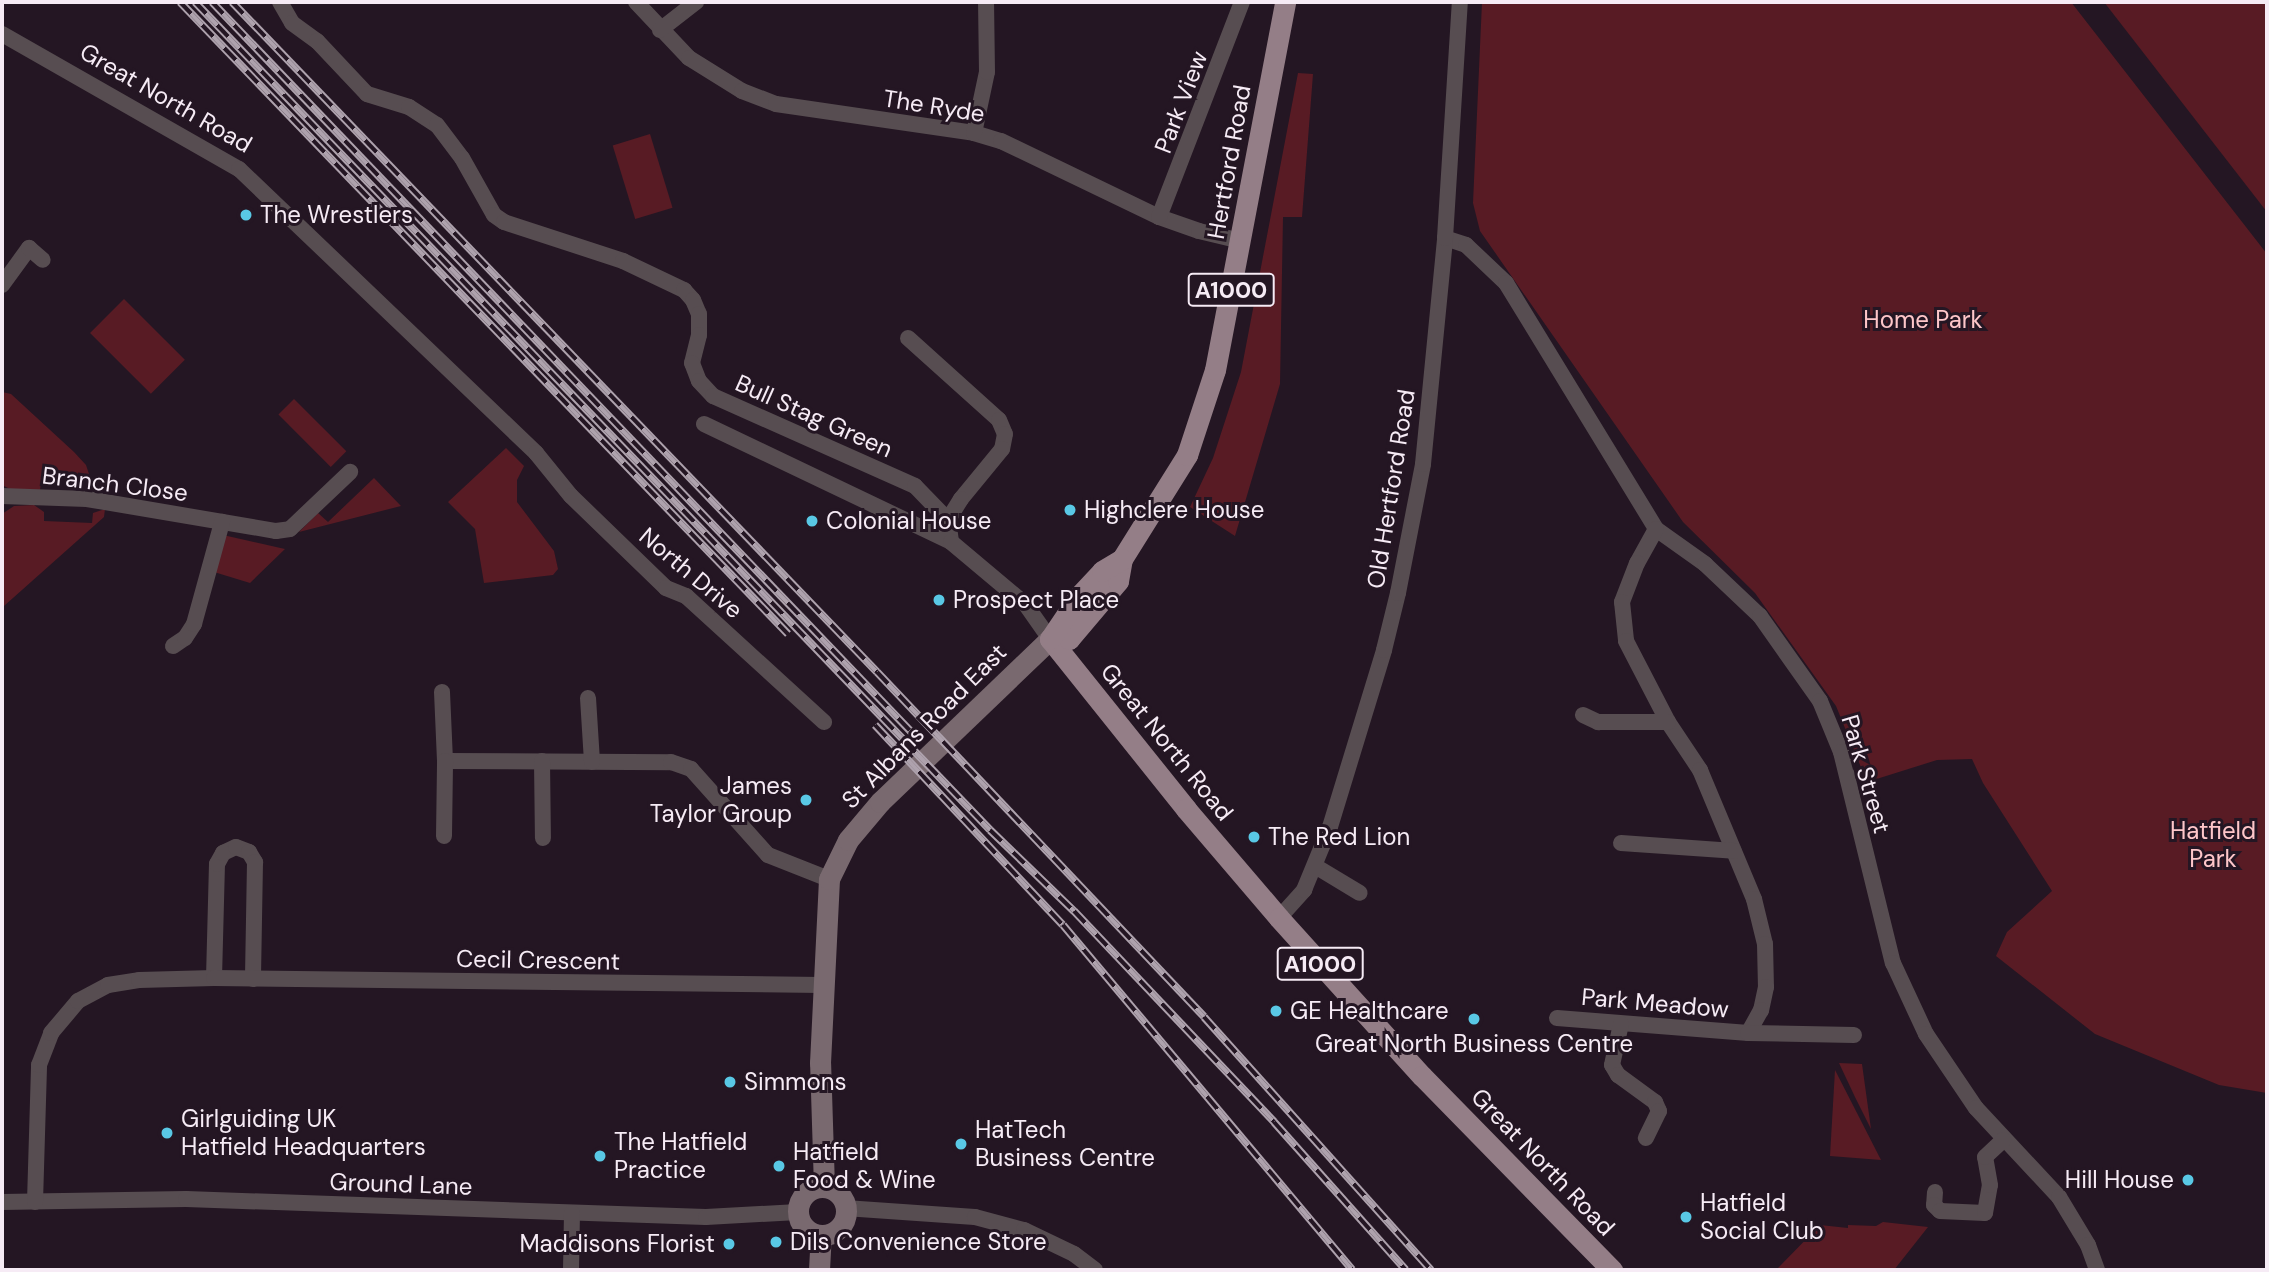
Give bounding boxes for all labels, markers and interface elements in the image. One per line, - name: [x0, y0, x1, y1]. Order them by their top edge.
- street label: Great North Road: [75, 37, 257, 159]
- street label: Park View: [1148, 47, 1214, 157]
- street label: Hertford Road: [1201, 83, 1257, 241]
- street label: The Ryde: [881, 84, 987, 128]
- place label: The Wrestlers: [260, 201, 413, 229]
- marker: The Wrestlers: [238, 207, 254, 223]
- road number: A1000: [1187, 270, 1275, 310]
- park label: Home Park: [1863, 306, 1983, 334]
- street label: Bull Stag Green: [731, 368, 897, 464]
- street label: Old Hertford Road: [1361, 387, 1421, 591]
- street label: Branch Close: [41, 461, 189, 507]
- place label: Highclere House: [1084, 496, 1264, 524]
- marker: Highclere House: [1062, 502, 1078, 518]
- place label: Colonial House: [826, 507, 991, 535]
- marker: Colonial House: [804, 513, 820, 529]
- street label: North Drive: [633, 521, 749, 625]
- place label: Prospect Place: [953, 586, 1119, 614]
- marker: Prospect Place: [931, 592, 947, 608]
- street label: St Albans Road East: [836, 638, 1012, 814]
- street label: Great North Road: [1095, 658, 1239, 826]
- street label: Park Street: [1835, 711, 1897, 837]
- place label: James Taylor Group: [650, 772, 792, 828]
- marker: James Taylor Group: [798, 792, 814, 808]
- park label: Hatfield Park: [2170, 817, 2256, 873]
- place label: The Red Lion: [1268, 823, 1410, 851]
- marker: The Red Lion: [1246, 829, 1262, 845]
- street label: Cecil Crescent: [456, 944, 620, 976]
- road number: A1000: [1276, 945, 1364, 984]
- street label: Park Meadow: [1580, 982, 1730, 1024]
- place label: GE Healthcare: [1290, 997, 1449, 1025]
- marker: GE Healthcare: [1268, 1003, 1284, 1019]
- marker: Great North Business Centre: [1466, 1011, 1482, 1027]
- place label: Great North Business Centre: [1315, 1030, 1633, 1058]
- place label: Simmons: [744, 1068, 847, 1096]
- marker: Simmons: [722, 1074, 738, 1090]
- street label: Great North Road: [1465, 1082, 1621, 1242]
- place label: Girlguiding UK Hatfield Headquarters: [181, 1105, 426, 1161]
- place label: HatTech Business Centre: [975, 1116, 1155, 1172]
- marker: Girlguiding UK Hatfield Headquarters: [159, 1125, 175, 1141]
- place label: The Hatfield Practice: [614, 1128, 747, 1184]
- marker: HatTech Business Centre: [953, 1136, 969, 1152]
- place label: Hatfield Food & Wine: [793, 1138, 936, 1194]
- marker: The Hatfield Practice: [592, 1148, 608, 1164]
- marker: Hatfield Food & Wine: [771, 1158, 787, 1174]
- place label: Hill House: [2065, 1166, 2174, 1194]
- street label: Ground Lane: [329, 1167, 473, 1201]
- marker: Hill House: [2180, 1172, 2196, 1188]
- place label: Hatfield Social Club: [1700, 1189, 1824, 1245]
- marker: Hatfield Social Club: [1678, 1209, 1694, 1225]
- place label: Dils Convenience Store: [790, 1228, 1047, 1256]
- place label: Maddisons Florist: [519, 1230, 715, 1258]
- marker: Dils Convenience Store: [768, 1234, 784, 1250]
- marker: Maddisons Florist: [721, 1236, 737, 1252]

